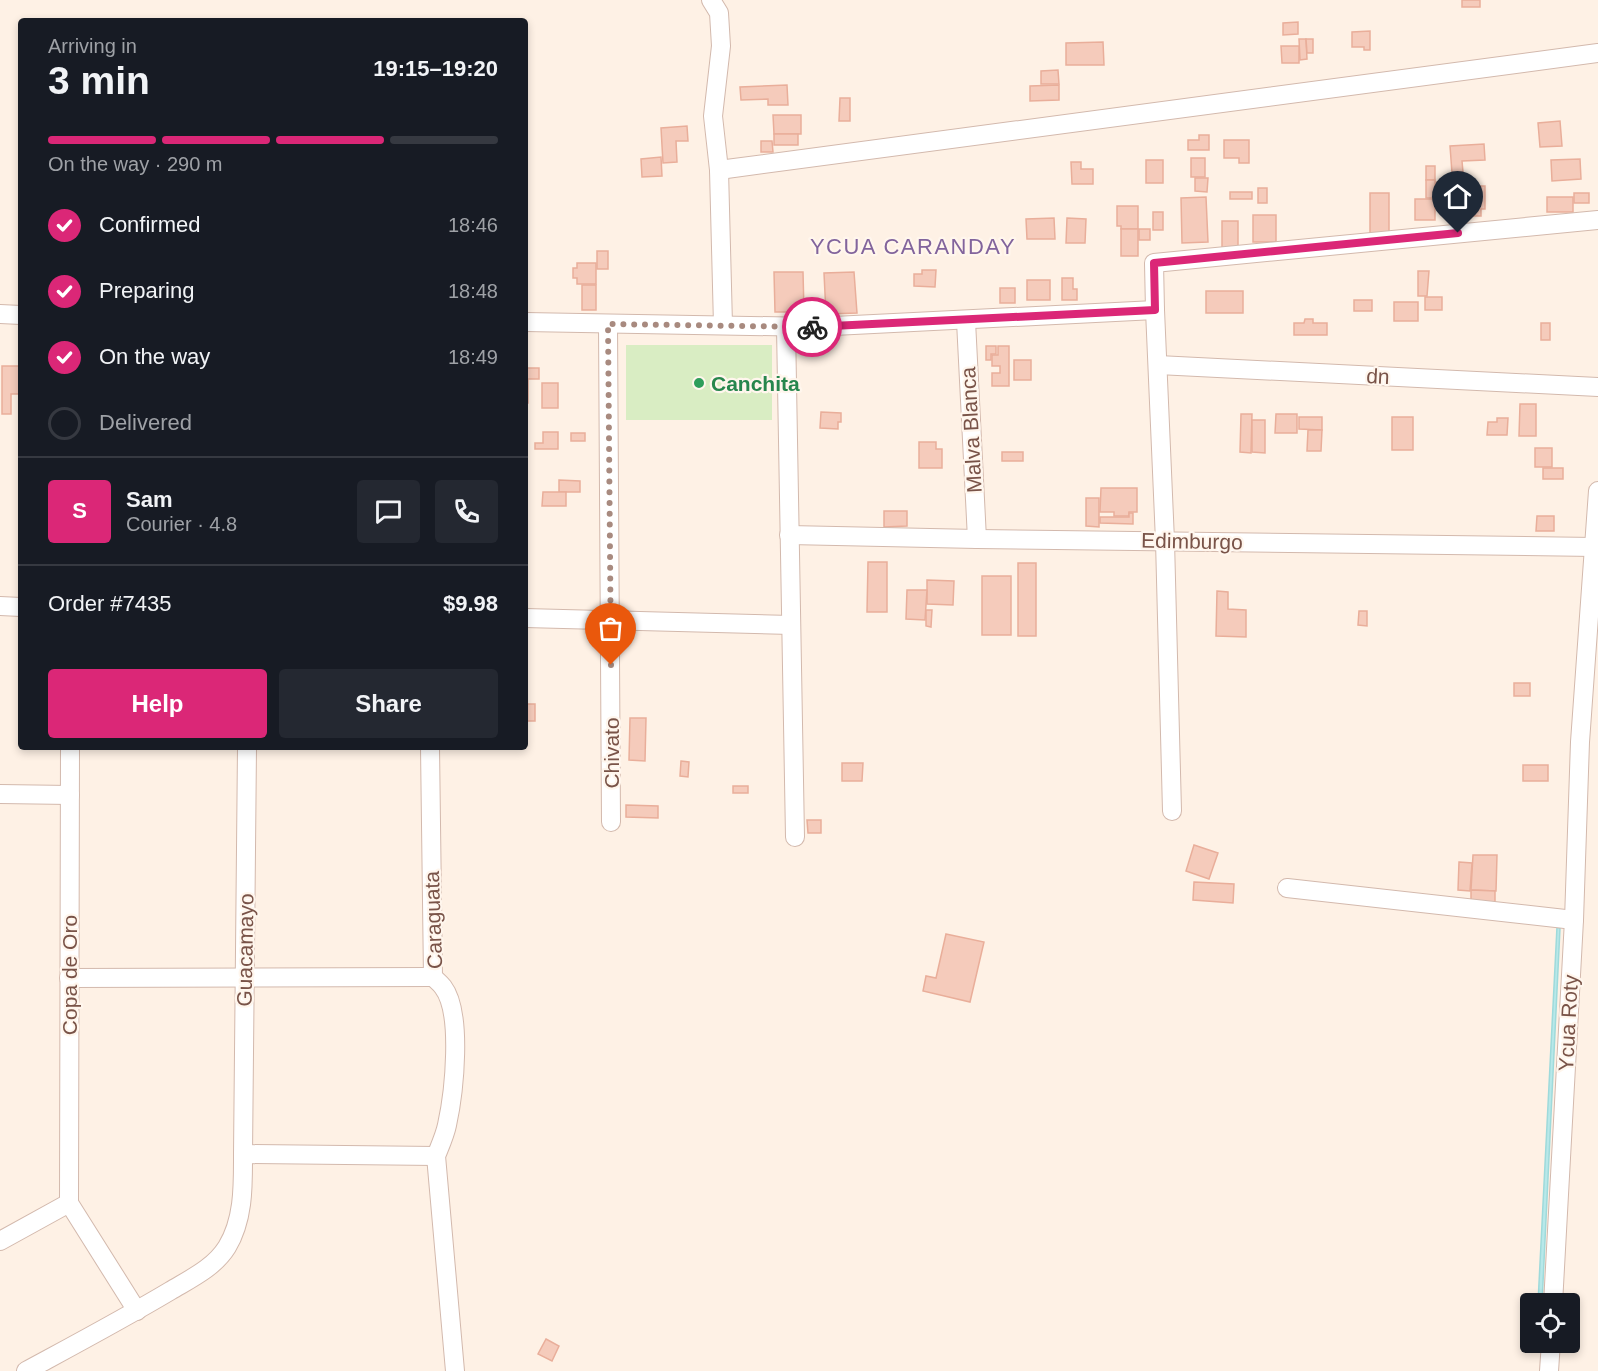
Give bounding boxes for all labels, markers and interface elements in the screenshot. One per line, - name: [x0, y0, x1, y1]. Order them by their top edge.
- text: Arriving in: [48, 35, 137, 57]
- text: 19:15–19:20: [373, 56, 498, 81]
- text: 3 min: [48, 59, 150, 102]
- text: On the way · 290 m: [48, 153, 223, 175]
- pin: [1432, 171, 1483, 233]
- icon: home: [1441, 180, 1474, 213]
- icon: check: [48, 209, 81, 242]
- text: Confirmed: [99, 212, 200, 237]
- text: 18:46: [448, 214, 498, 236]
- district label: YCUA CARANDAY: [810, 234, 1016, 259]
- icon: check: [48, 275, 81, 308]
- text: Preparing: [99, 278, 194, 303]
- text: 18:48: [448, 280, 498, 302]
- courier: [782, 297, 842, 357]
- icon: bike: [796, 311, 829, 344]
- icon: check: [48, 341, 81, 374]
- text: On the way: [99, 344, 210, 369]
- text: 18:49: [448, 346, 498, 368]
- street label: dn: [1366, 364, 1390, 388]
- street label: Malva Blanca: [956, 366, 986, 494]
- place label: Canchita: [711, 372, 800, 395]
- marker: Canchita: [692, 376, 706, 390]
- text: Delivered: [99, 410, 192, 435]
- button: chat: [357, 480, 420, 543]
- button: phone: [435, 480, 498, 543]
- text: Sam: [126, 487, 172, 512]
- text: S: [72, 498, 87, 523]
- text: Courier · 4.8: [126, 513, 237, 535]
- street label: Edimburgo: [1141, 529, 1243, 553]
- text: Order #7435: [48, 591, 172, 616]
- text: $9.98: [443, 591, 498, 616]
- pin: [585, 603, 636, 665]
- icon: bag: [594, 612, 627, 645]
- button: Help: [48, 669, 267, 738]
- button: Share: [279, 669, 498, 738]
- street label: Chivato: [600, 717, 623, 789]
- street label: Caraguata: [420, 870, 446, 969]
- street label: Guacamayo: [233, 893, 257, 1007]
- street label: Copa de Oro: [58, 915, 81, 1035]
- street label: Ycua Roty: [1554, 974, 1582, 1072]
- map controls: [1520, 1293, 1580, 1353]
- button: locate: [1520, 1293, 1580, 1353]

